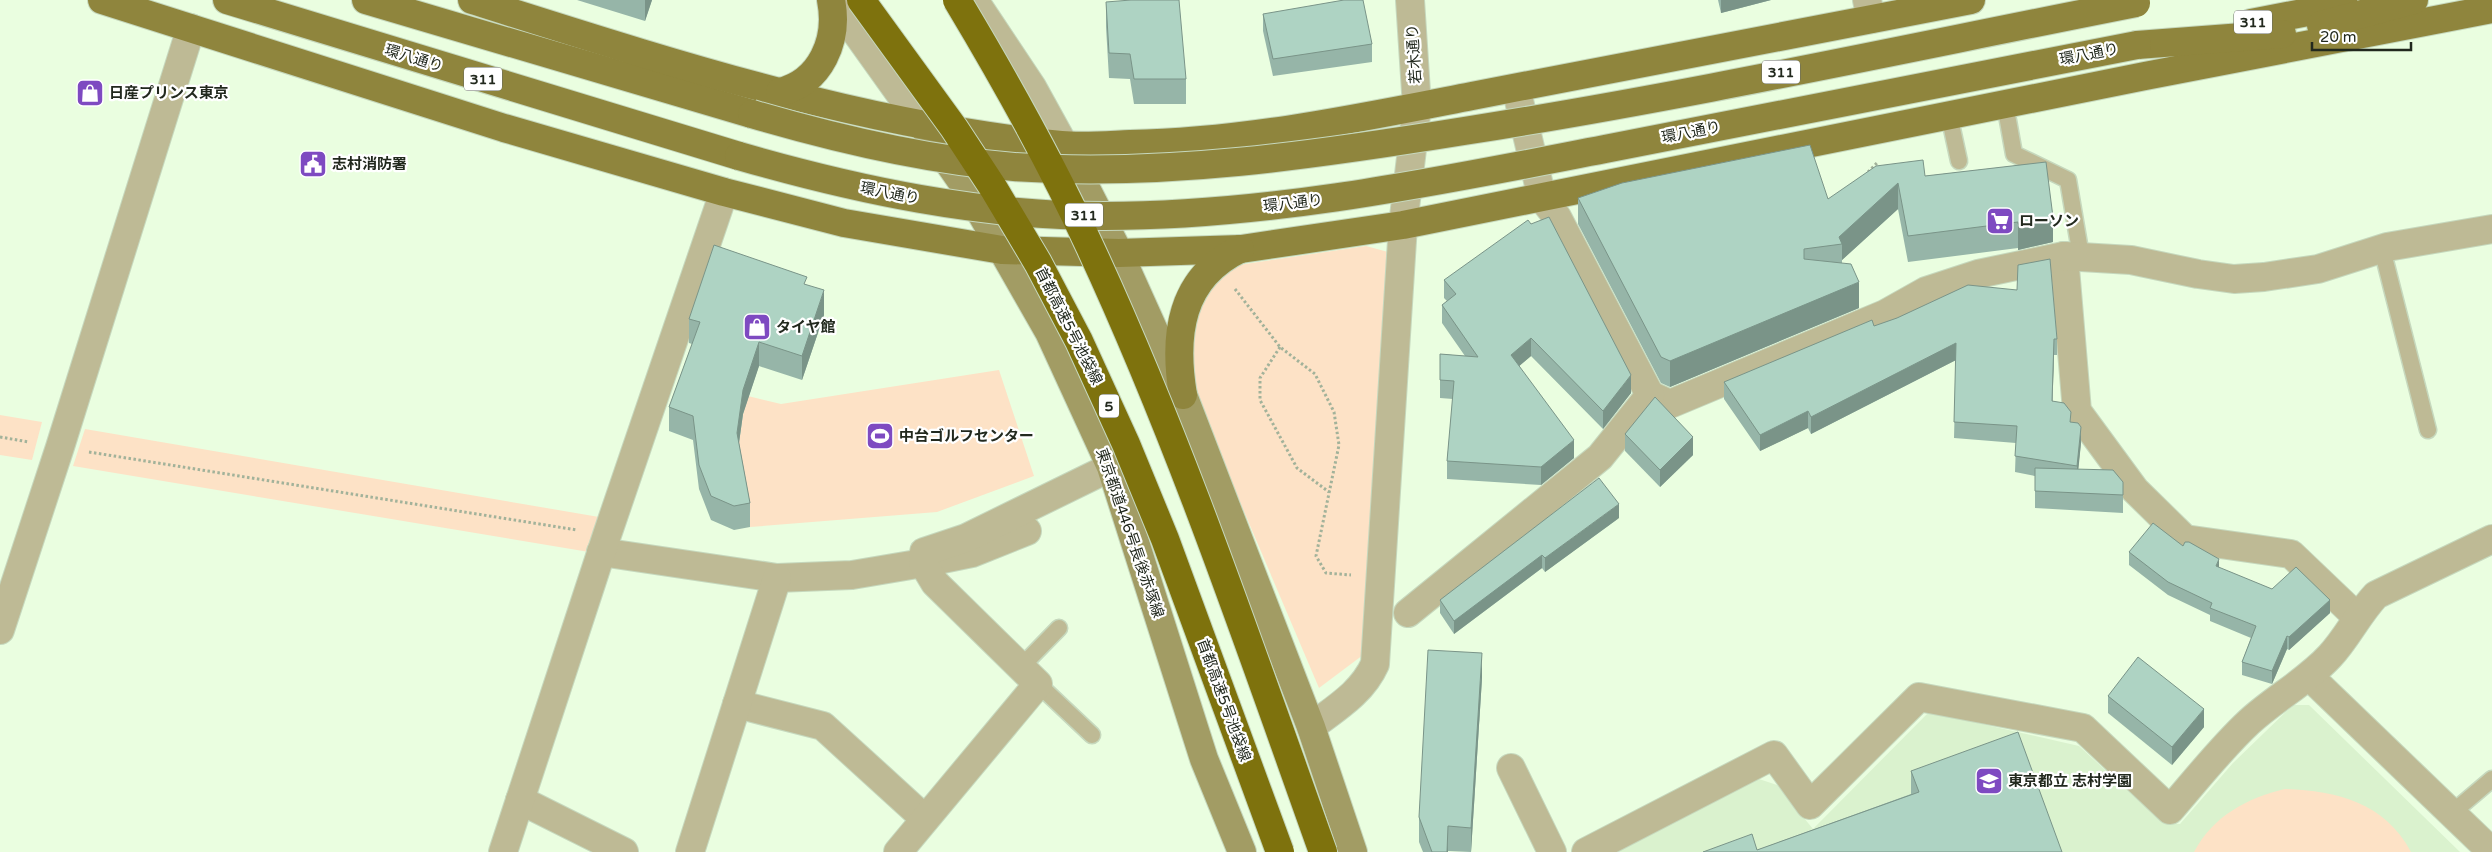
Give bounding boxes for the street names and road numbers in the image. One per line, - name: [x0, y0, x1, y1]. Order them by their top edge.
- road number: 311: [2234, 11, 2272, 34]
- street label: 若木通り: [1403, 23, 1425, 85]
- street label: 環八通り: [2058, 39, 2120, 69]
- street label: 環八通り: [383, 41, 445, 75]
- road number: 311: [1762, 61, 1800, 84]
- road number: 311: [464, 68, 502, 90]
- street label: 環八通り: [1660, 117, 1722, 147]
- street label: 環八通り: [859, 178, 921, 208]
- street label: 環八通り: [1262, 190, 1324, 216]
- road number: 311: [1065, 204, 1103, 226]
- street label: 首都高速5号池袋線: [1032, 264, 1106, 388]
- road number: 5: [1099, 394, 1119, 418]
- street label: 東京都道446号長後赤塚線: [1092, 446, 1168, 620]
- street label: 首都高速5号池袋線: [1193, 636, 1255, 764]

